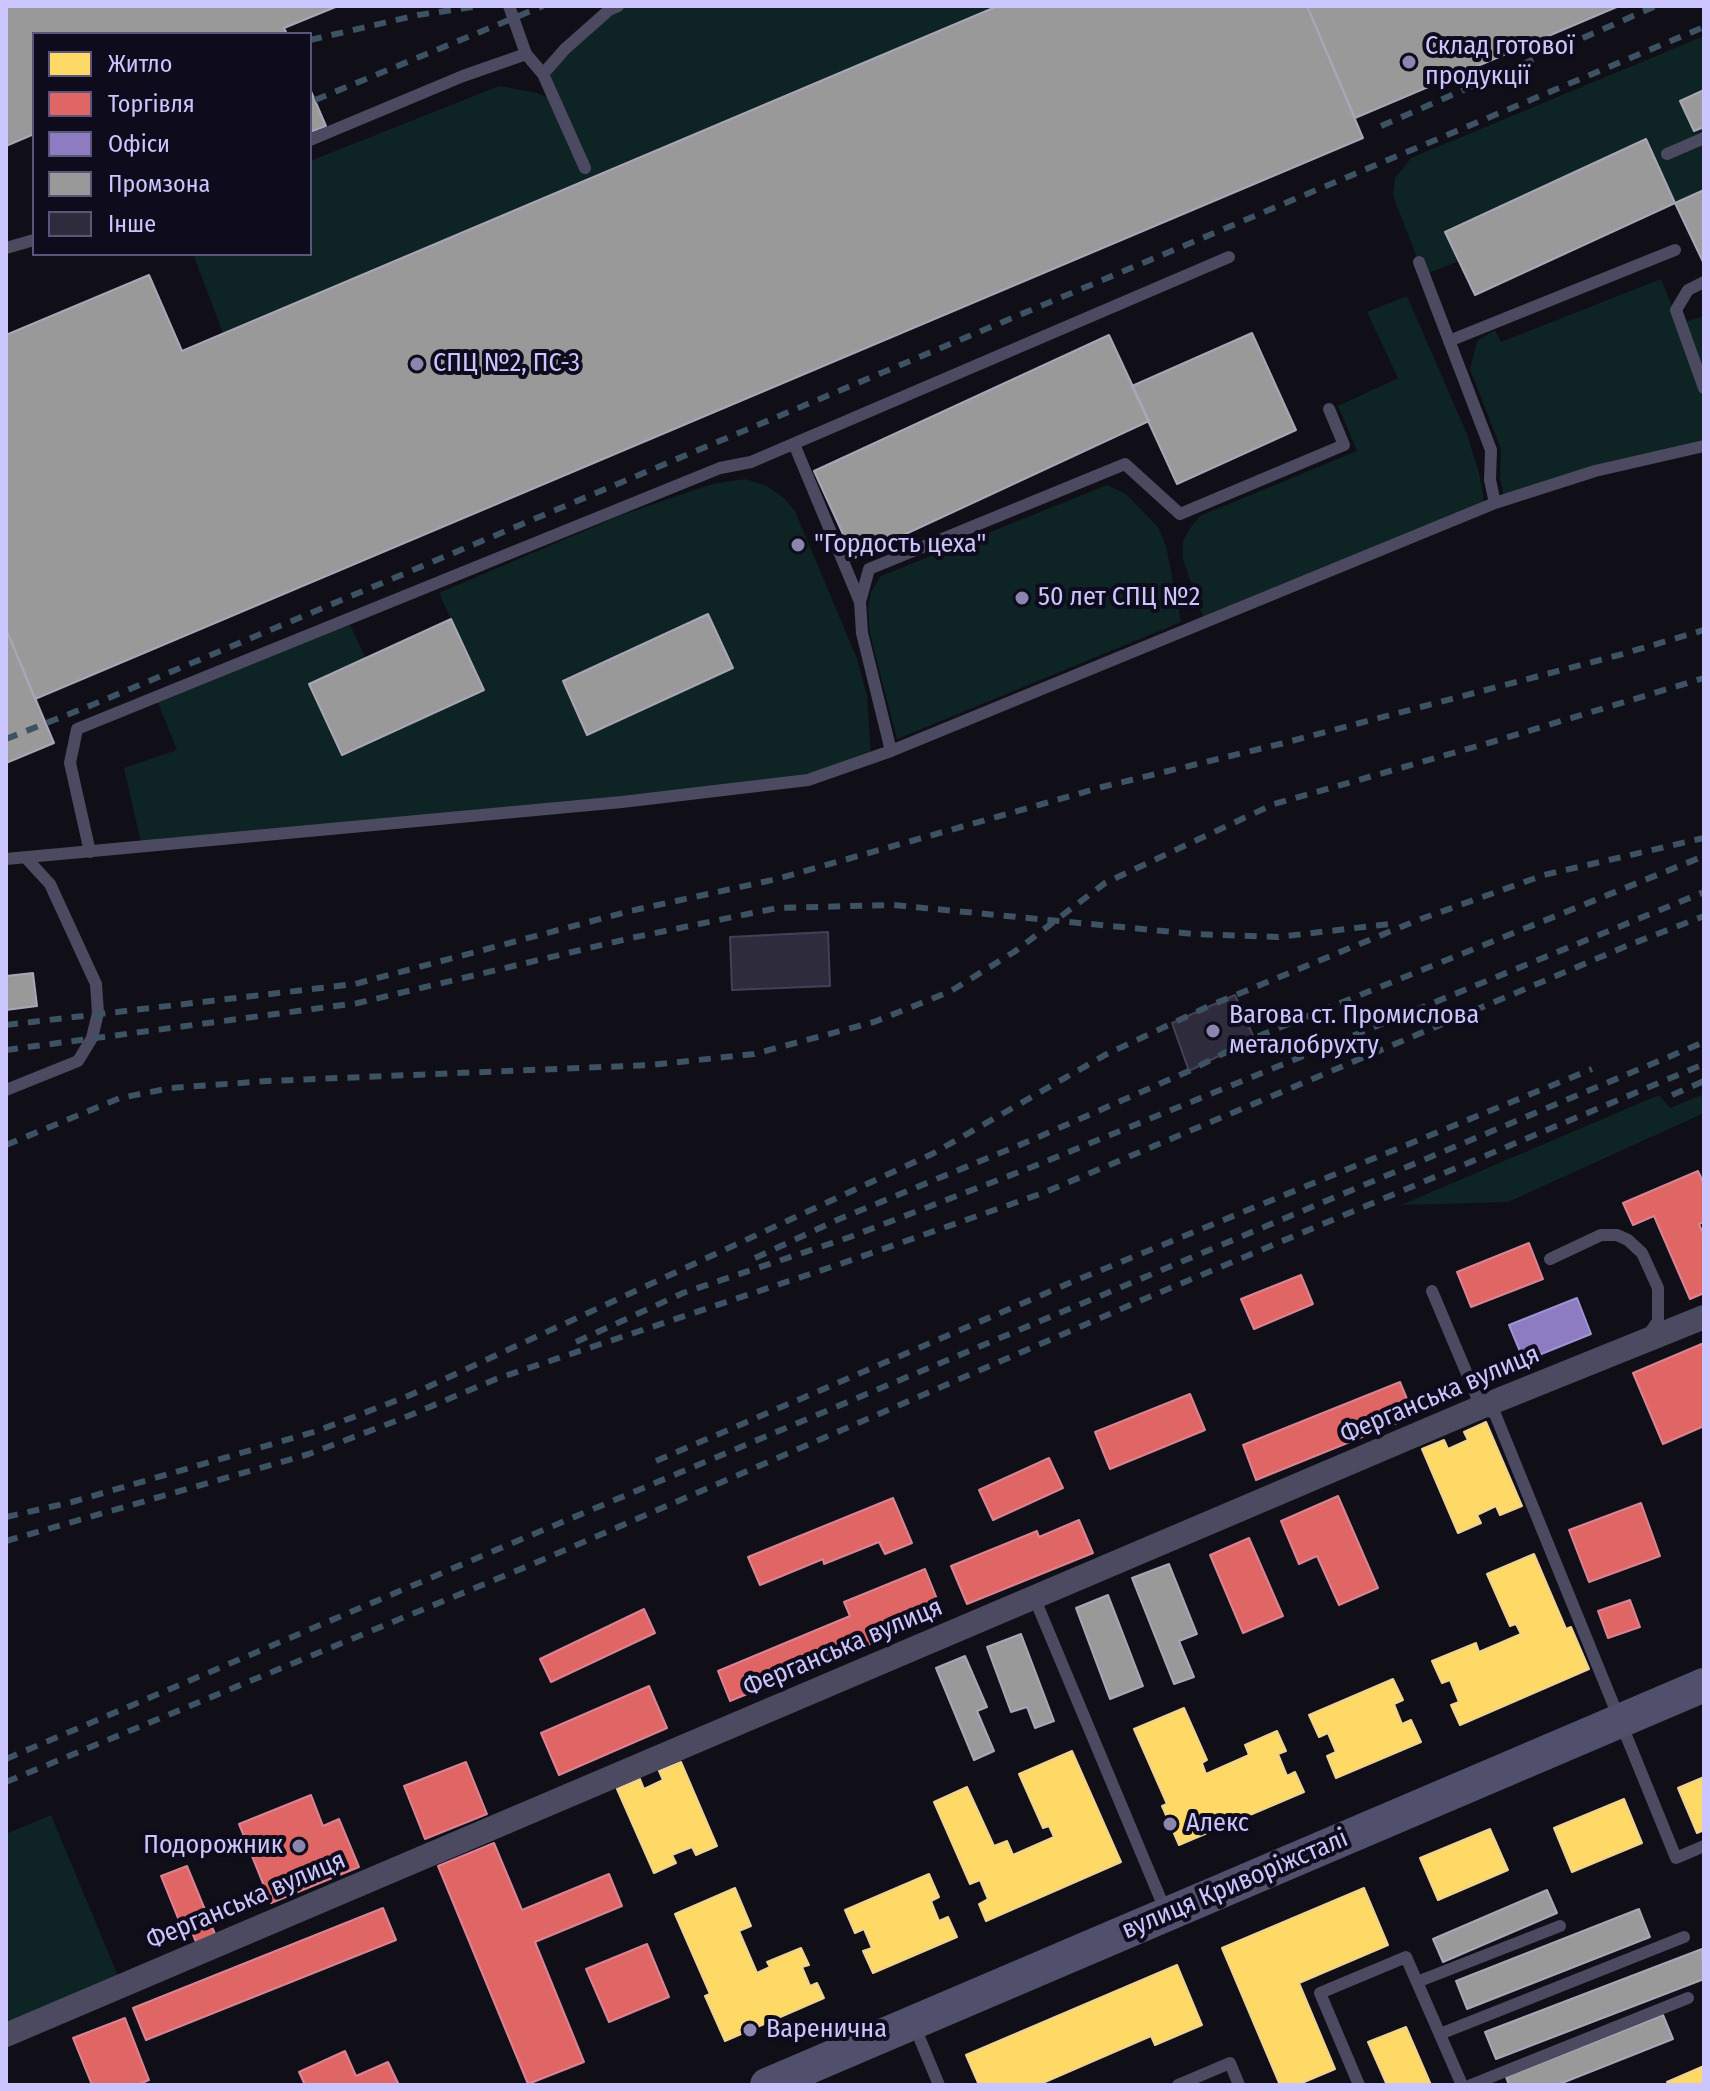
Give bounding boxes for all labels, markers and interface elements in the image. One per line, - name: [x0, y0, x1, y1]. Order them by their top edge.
- place label: Склад готової продукції: [1425, 31, 1575, 92]
- legend: [32, 32, 312, 256]
- text: Житло: [108, 50, 172, 78]
- marker: Склад готової продукції: [1400, 53, 1418, 71]
- text: Торгівля: [108, 90, 195, 118]
- text: Офіси: [108, 130, 170, 158]
- text: Промзона: [108, 170, 210, 198]
- text: Інше: [108, 210, 156, 238]
- place label: СПЦ №2, ПС-3: [433, 348, 580, 380]
- marker: СПЦ №2, ПС-3: [408, 355, 426, 373]
- place label: "Гордость цеха": [814, 529, 986, 561]
- marker: "Гордость цеха": [789, 536, 807, 554]
- place label: 50 лет СПЦ №2: [1038, 582, 1200, 614]
- marker: 50 лет СПЦ №2: [1013, 589, 1031, 607]
- place label: Вагова ст. Промислова металобрухту: [1229, 1000, 1479, 1062]
- marker: Вагова ст. Промислова металобрухту: [1204, 1022, 1222, 1040]
- street label: Ферганська вулиця: [1336, 1339, 1544, 1451]
- street label: Ферганська вулиця: [739, 1592, 947, 1704]
- place label: Алекс: [1186, 1808, 1249, 1840]
- marker: Алекс: [1161, 1815, 1179, 1833]
- street label: вулиця Криворіжсталі: [1117, 1823, 1353, 1947]
- place label: Подорожник: [143, 1830, 283, 1862]
- marker: Подорожник: [290, 1837, 308, 1855]
- street label: Ферганська вулиця: [142, 1845, 350, 1957]
- place label: Варенична: [766, 2014, 887, 2046]
- marker: Варенична: [741, 2021, 759, 2039]

